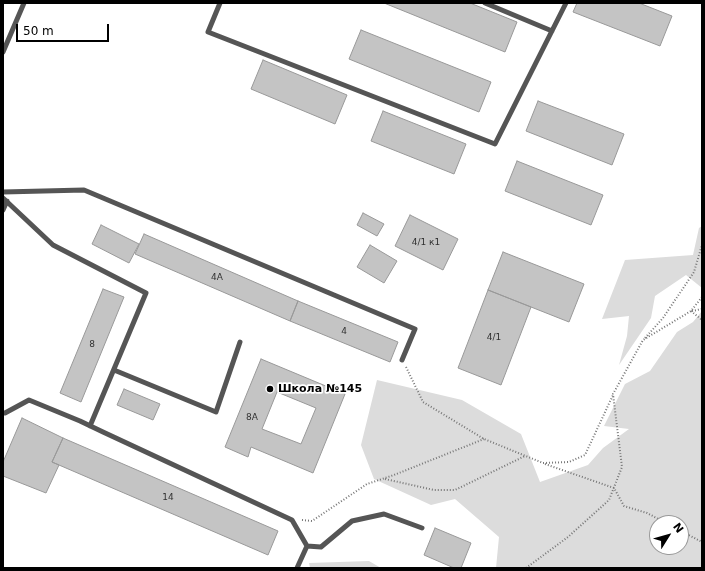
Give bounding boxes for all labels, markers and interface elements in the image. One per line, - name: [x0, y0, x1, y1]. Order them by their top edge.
- scale bar: [18, 16, 111, 42]
- text: 50 m: [23, 24, 54, 38]
- house number: 4/1 к1: [412, 238, 440, 248]
- house number: 4А: [211, 273, 223, 283]
- house number: 4: [341, 327, 347, 337]
- house number: 4/1: [487, 333, 501, 343]
- house number: 8: [89, 340, 95, 350]
- place label: Школа №145: [278, 382, 362, 396]
- marker: Школа №145: [265, 384, 275, 394]
- house number: 8А: [246, 413, 258, 423]
- house number: 14: [162, 493, 174, 503]
- north arrow: [649, 515, 689, 555]
- text: N: [670, 520, 686, 536]

